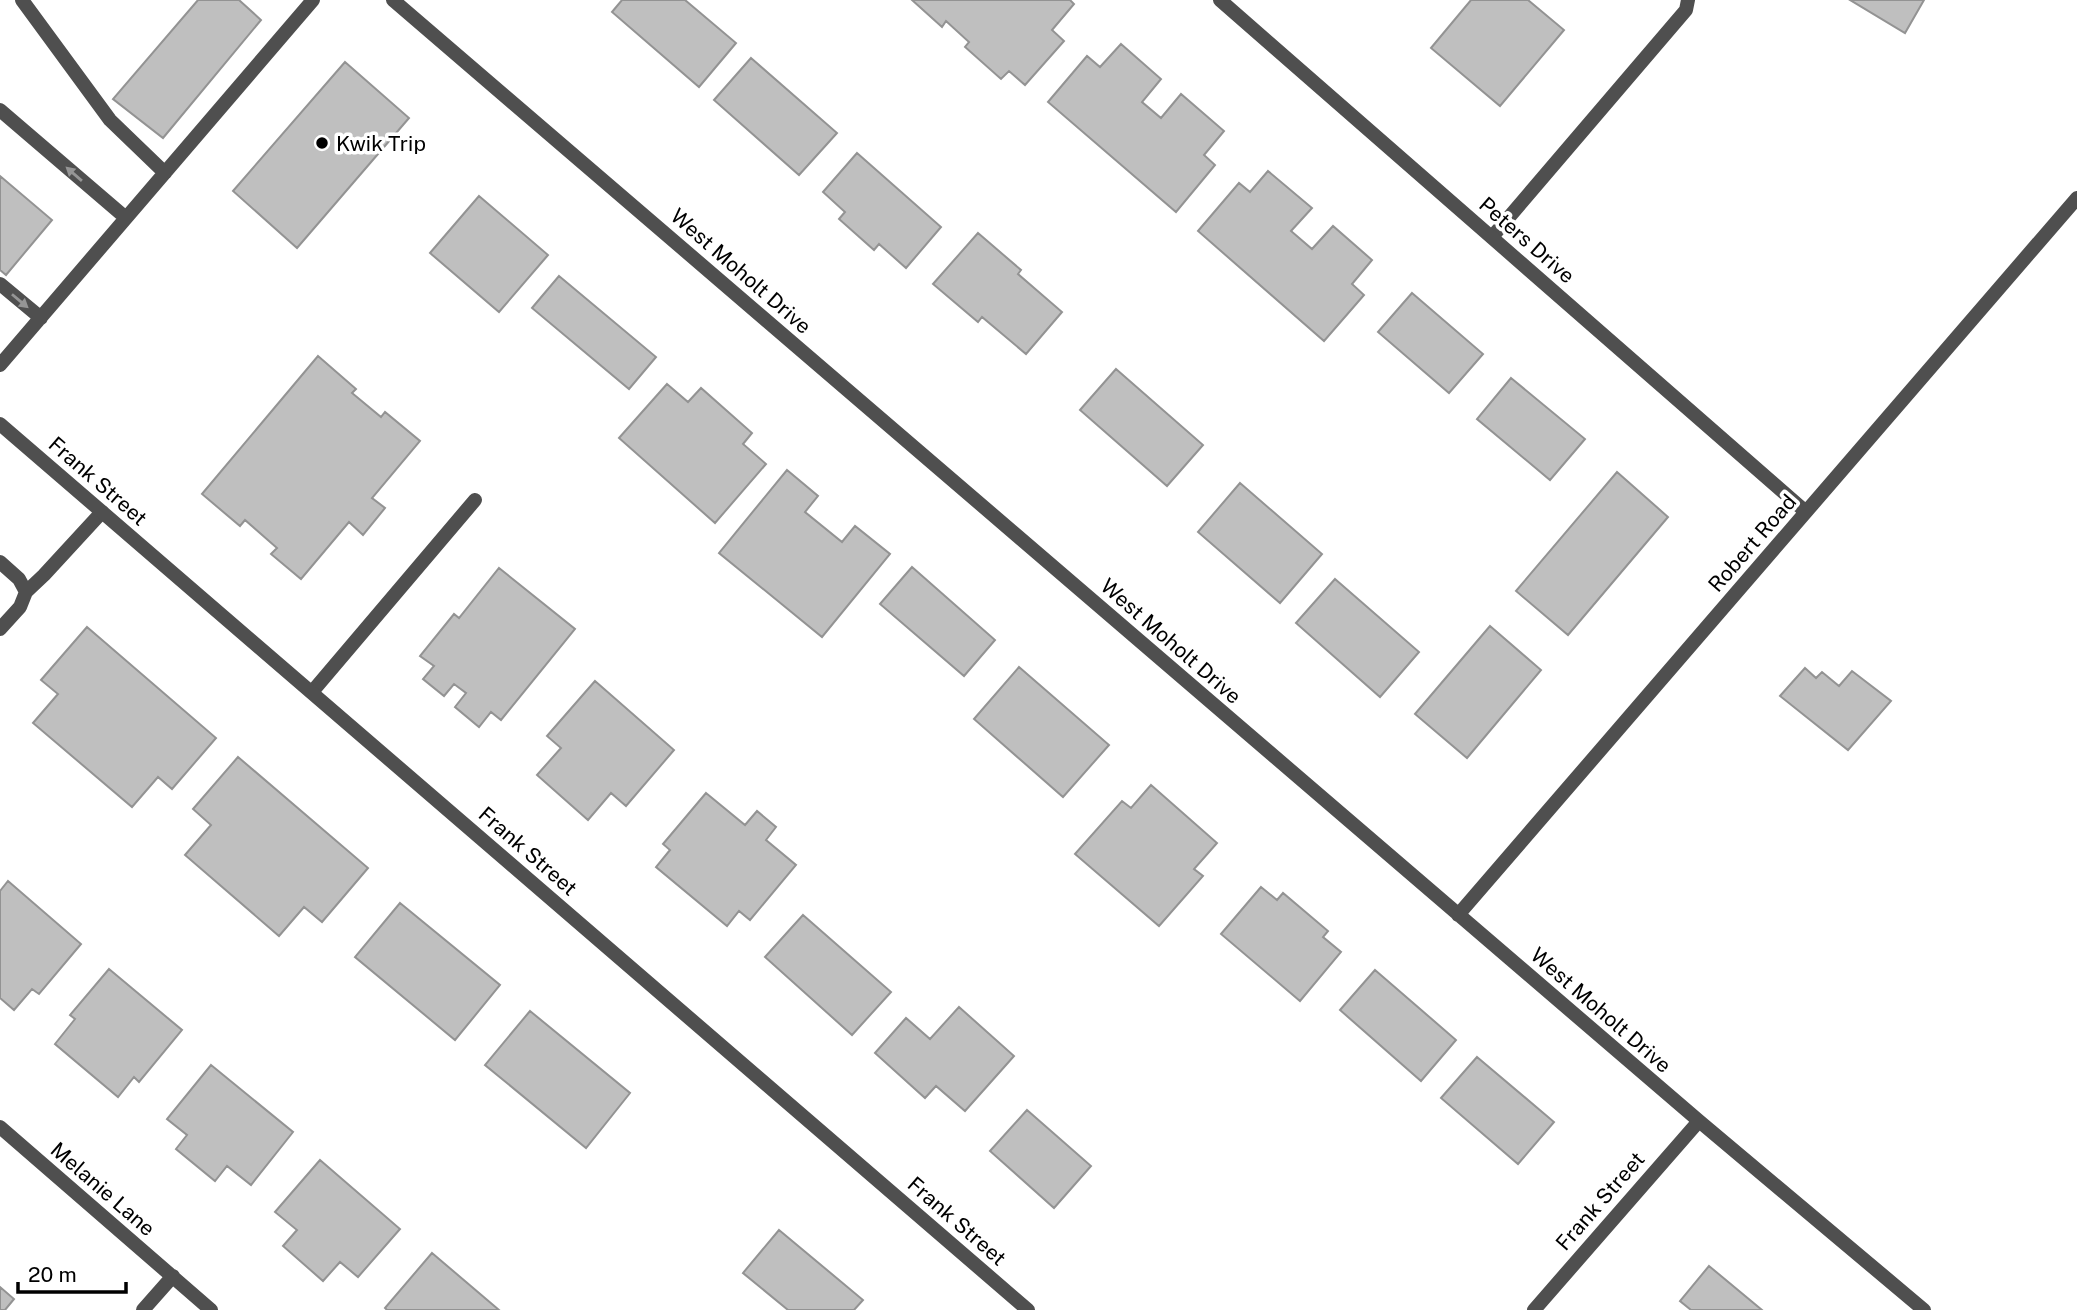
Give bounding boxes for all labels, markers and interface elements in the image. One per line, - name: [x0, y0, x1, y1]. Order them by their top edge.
- place label: Kwik Trip: [336, 131, 426, 156]
- marker: Kwik Trip: [314, 135, 330, 151]
- one-way arrow: [66, 167, 83, 182]
- street label: Peters Drive: [1474, 192, 1580, 288]
- street label: West Moholt Drive: [666, 203, 816, 339]
- one-way arrow: [12, 293, 29, 308]
- street label: Frank Street: [44, 431, 152, 531]
- street label: Robert Road: [1703, 489, 1801, 597]
- street label: West Moholt Drive: [1096, 573, 1246, 709]
- street label: Frank Street: [474, 801, 582, 901]
- street label: West Moholt Drive: [1526, 942, 1676, 1078]
- street label: Melanie Lane: [46, 1137, 160, 1241]
- street label: Frank Street: [1550, 1147, 1650, 1255]
- street label: Frank Street: [903, 1171, 1011, 1271]
- scale bar: [18, 1250, 126, 1294]
- text: 20 m: [28, 1262, 77, 1287]

